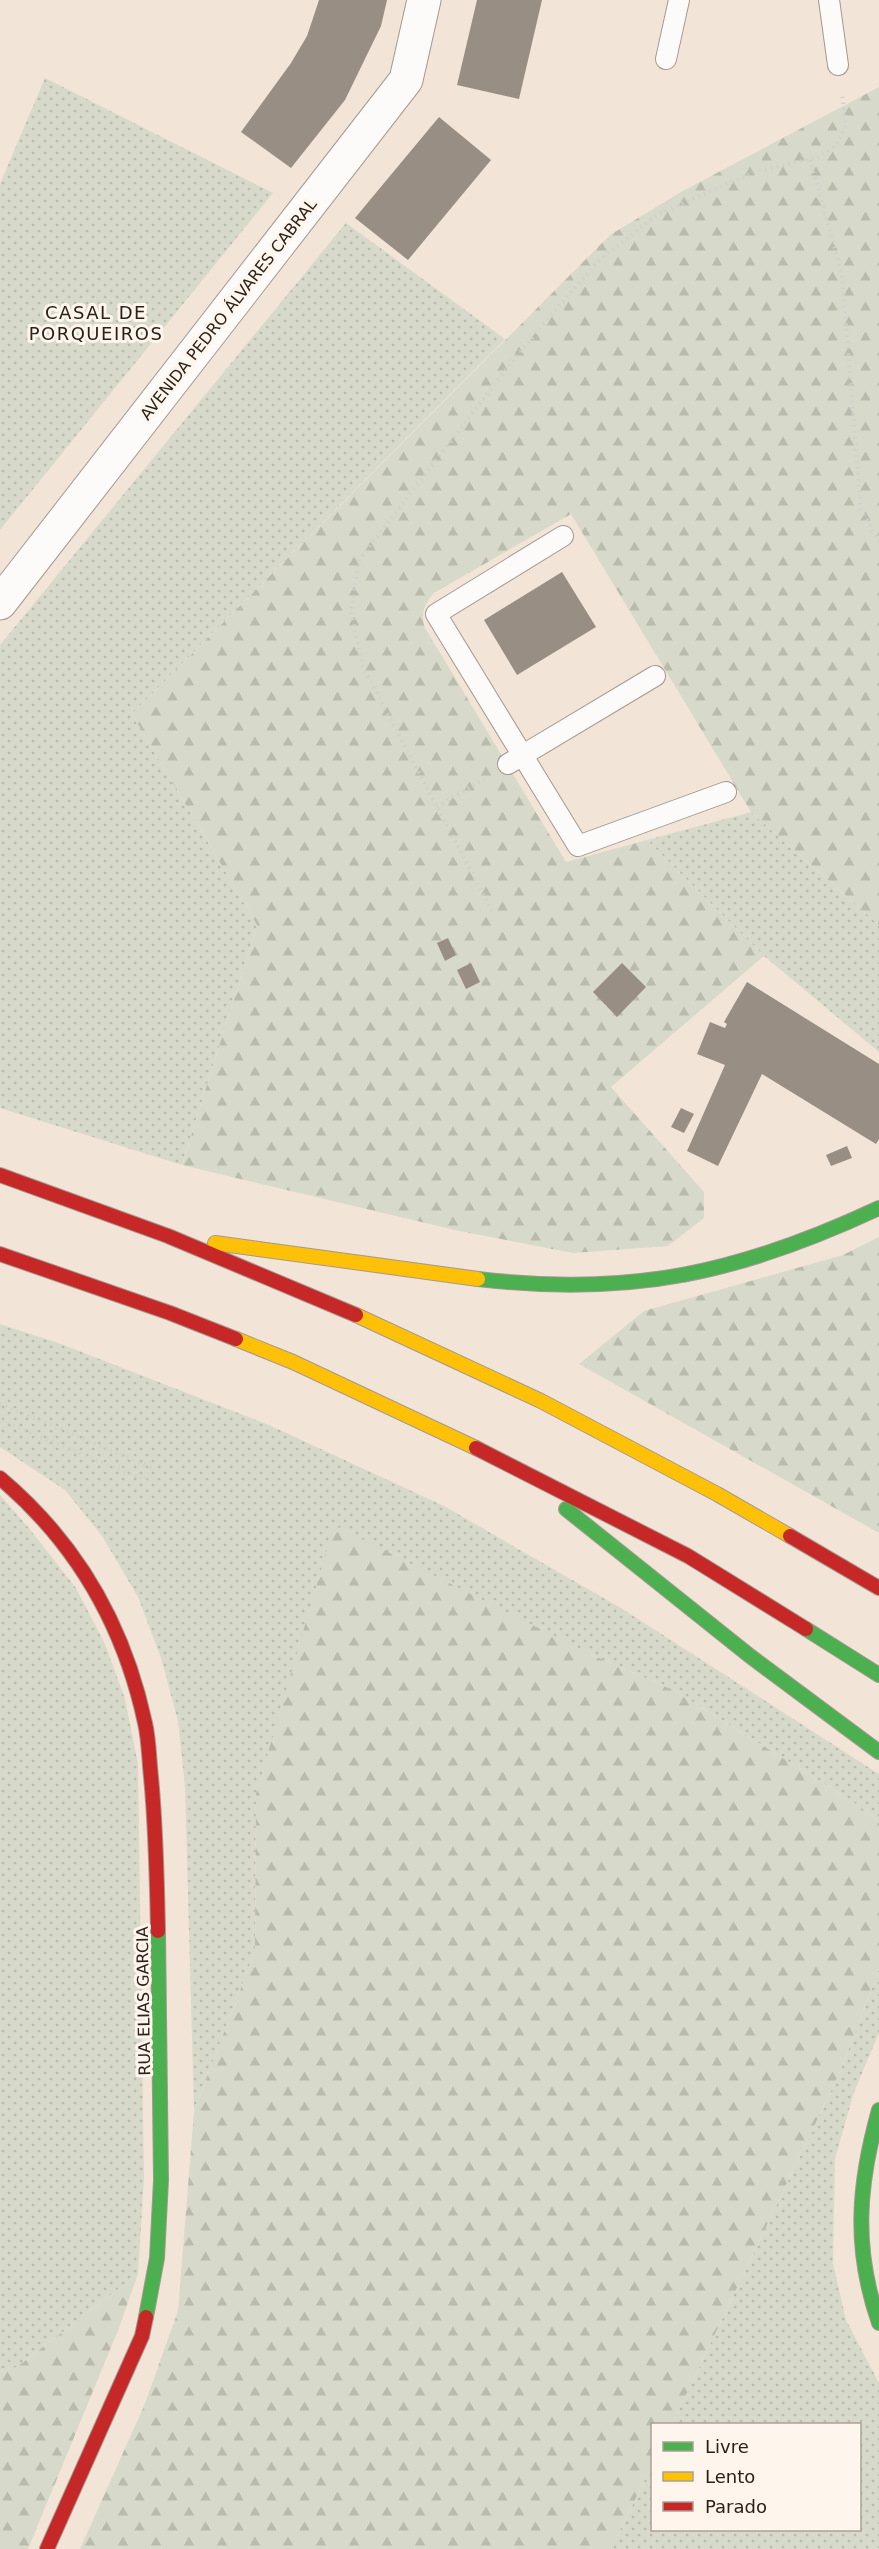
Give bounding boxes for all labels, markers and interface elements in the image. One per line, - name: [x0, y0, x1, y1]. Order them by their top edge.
- street label: AVENIDA PEDRO ÁLVARES CABRAL: [136, 195, 321, 424]
- district label: CASAL DE PORQUEIROS: [29, 302, 163, 344]
- street label: RUA ELIAS GARCIA: [133, 1926, 154, 2076]
- legend: [651, 2423, 861, 2531]
- text: Livre: [705, 2436, 749, 2457]
- text: Lento: [705, 2466, 755, 2487]
- text: Parado: [705, 2496, 767, 2517]

